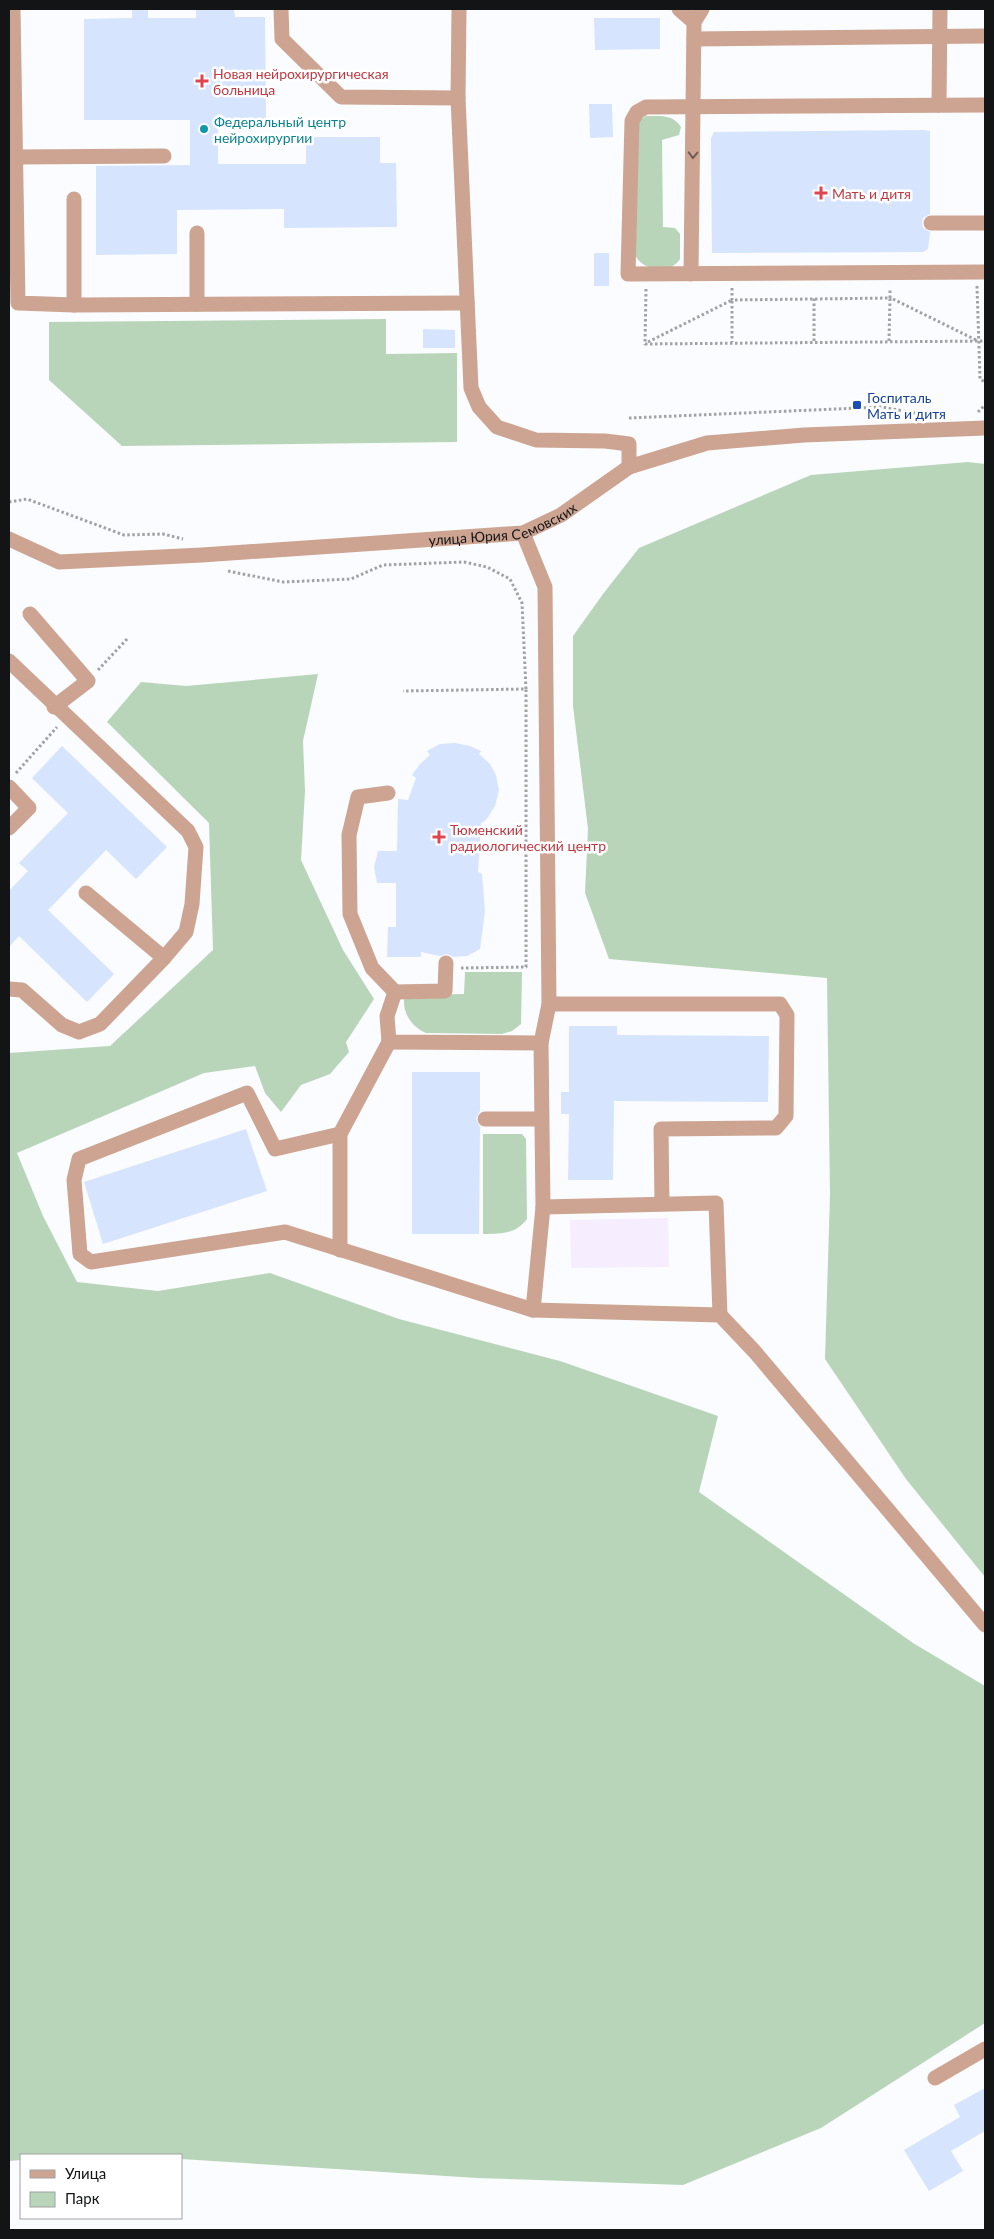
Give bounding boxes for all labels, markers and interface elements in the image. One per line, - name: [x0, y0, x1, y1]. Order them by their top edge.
- place label: Новая нейрохирургическая больница: [213, 65, 389, 98]
- marker: Новая нейрохирургическая больница: [195, 74, 209, 88]
- place label: Федеральный центр нейрохирургии: [214, 113, 346, 146]
- marker: Федеральный центр нейрохирургии: [198, 123, 210, 135]
- one-way arrow: [687, 152, 698, 160]
- place label: Мать и дитя: [832, 185, 911, 202]
- marker: Мать и дитя: [814, 186, 828, 200]
- place label: Госпиталь Мать и дитя: [867, 389, 946, 422]
- marker: Госпиталь Мать и дитя: [851, 399, 863, 411]
- street label: улица Юрия Семовских: [428, 498, 579, 548]
- place label: Тюменский радиологический центр: [450, 821, 606, 854]
- marker: Тюменский радиологический центр: [432, 830, 446, 844]
- legend: [20, 2154, 182, 2219]
- text: Улица: [65, 2164, 106, 2182]
- text: Парк: [65, 2189, 100, 2207]

